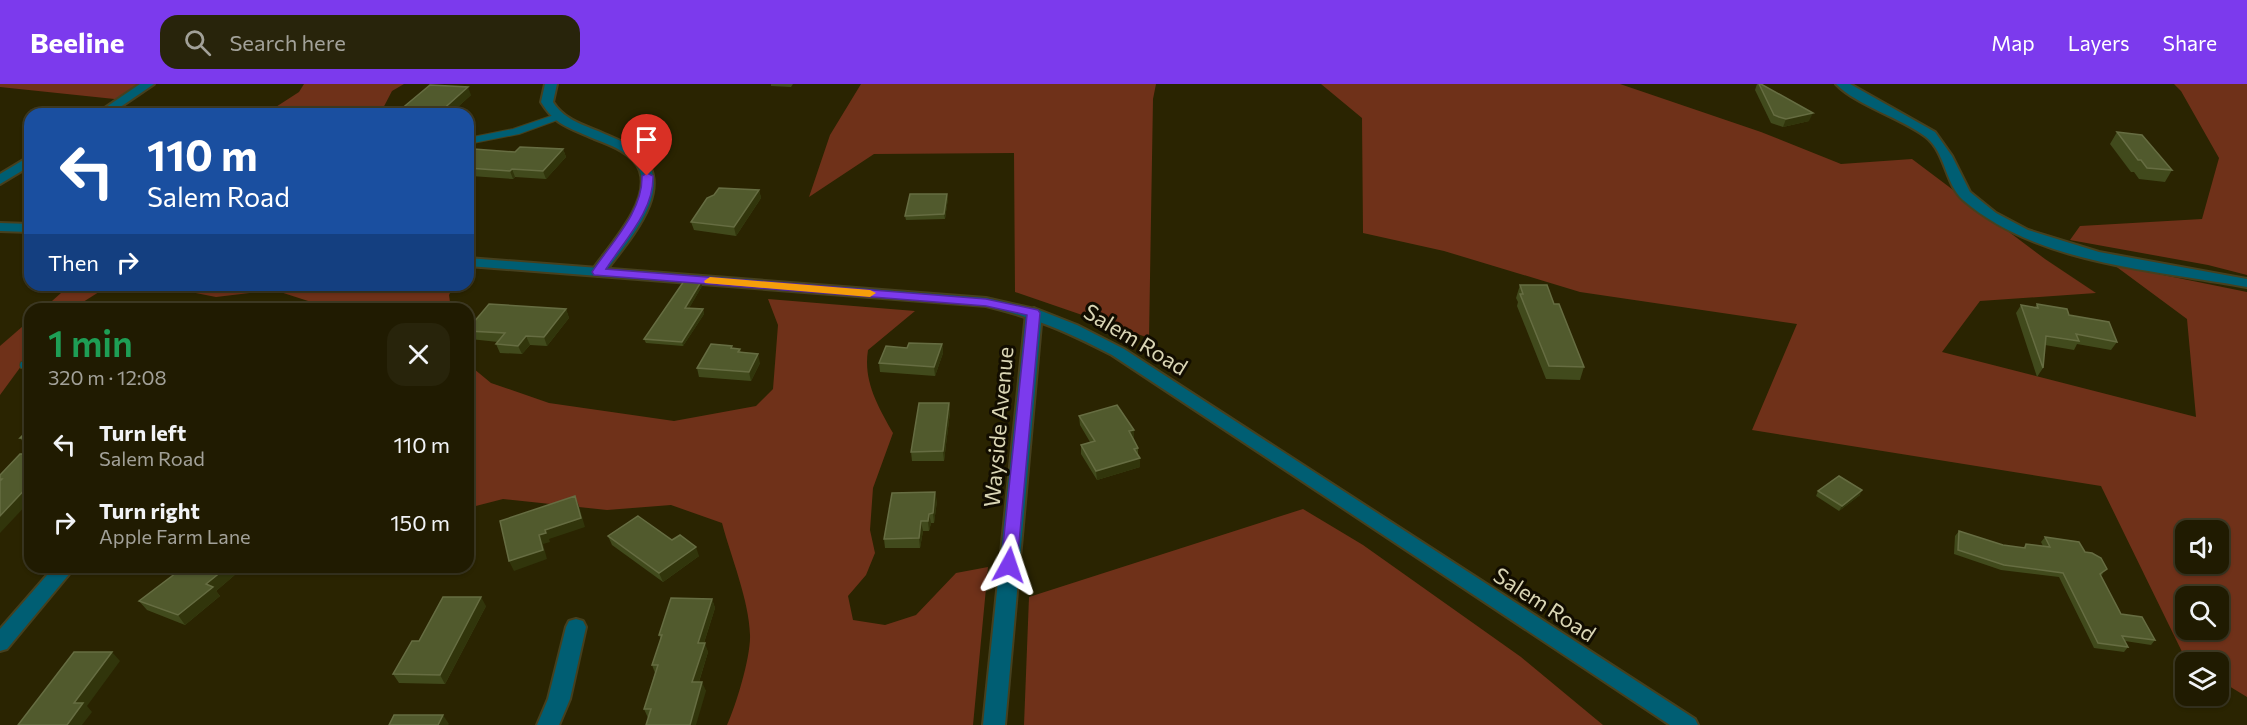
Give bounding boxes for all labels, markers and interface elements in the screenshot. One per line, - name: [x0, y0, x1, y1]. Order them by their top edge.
- search box: [160, 15, 580, 69]
- text: Beeline: [30, 25, 124, 59]
- icon: search: [181, 26, 214, 59]
- text: Search here: [229, 29, 346, 56]
- text: Map: [1991, 30, 2035, 55]
- text: Layers: [2068, 30, 2130, 55]
- text: Share: [2163, 30, 2217, 55]
- pin: [621, 114, 672, 176]
- icon: arrive: [630, 123, 663, 156]
- text: 110 m: [147, 128, 258, 180]
- icon: left: [48, 132, 126, 210]
- text: Salem Road: [147, 180, 290, 213]
- icon: right: [111, 246, 144, 279]
- text: Then: [48, 249, 99, 276]
- street label: Salem Road: [1079, 297, 1193, 381]
- text: 1 min: [48, 320, 133, 364]
- button: close: [387, 323, 450, 386]
- street label: Wayside Avenue: [978, 345, 1018, 509]
- text: 320 m · 12:08: [48, 365, 167, 389]
- text: Turn left: [99, 419, 186, 446]
- icon: left: [48, 428, 81, 461]
- text: 110 m: [393, 431, 450, 458]
- text: Salem Road: [99, 446, 205, 470]
- text: Turn right: [99, 497, 200, 524]
- icon: right: [48, 506, 81, 539]
- text: 150 m: [390, 509, 450, 536]
- map controls: [2175, 520, 2229, 706]
- button: sound: [2175, 520, 2229, 574]
- text: Apple Farm Lane: [99, 524, 251, 548]
- position arrow: [977, 533, 1041, 597]
- street label: Salem Road: [1489, 561, 1601, 647]
- button: search: [2175, 586, 2229, 640]
- button: layers: [2175, 652, 2229, 706]

